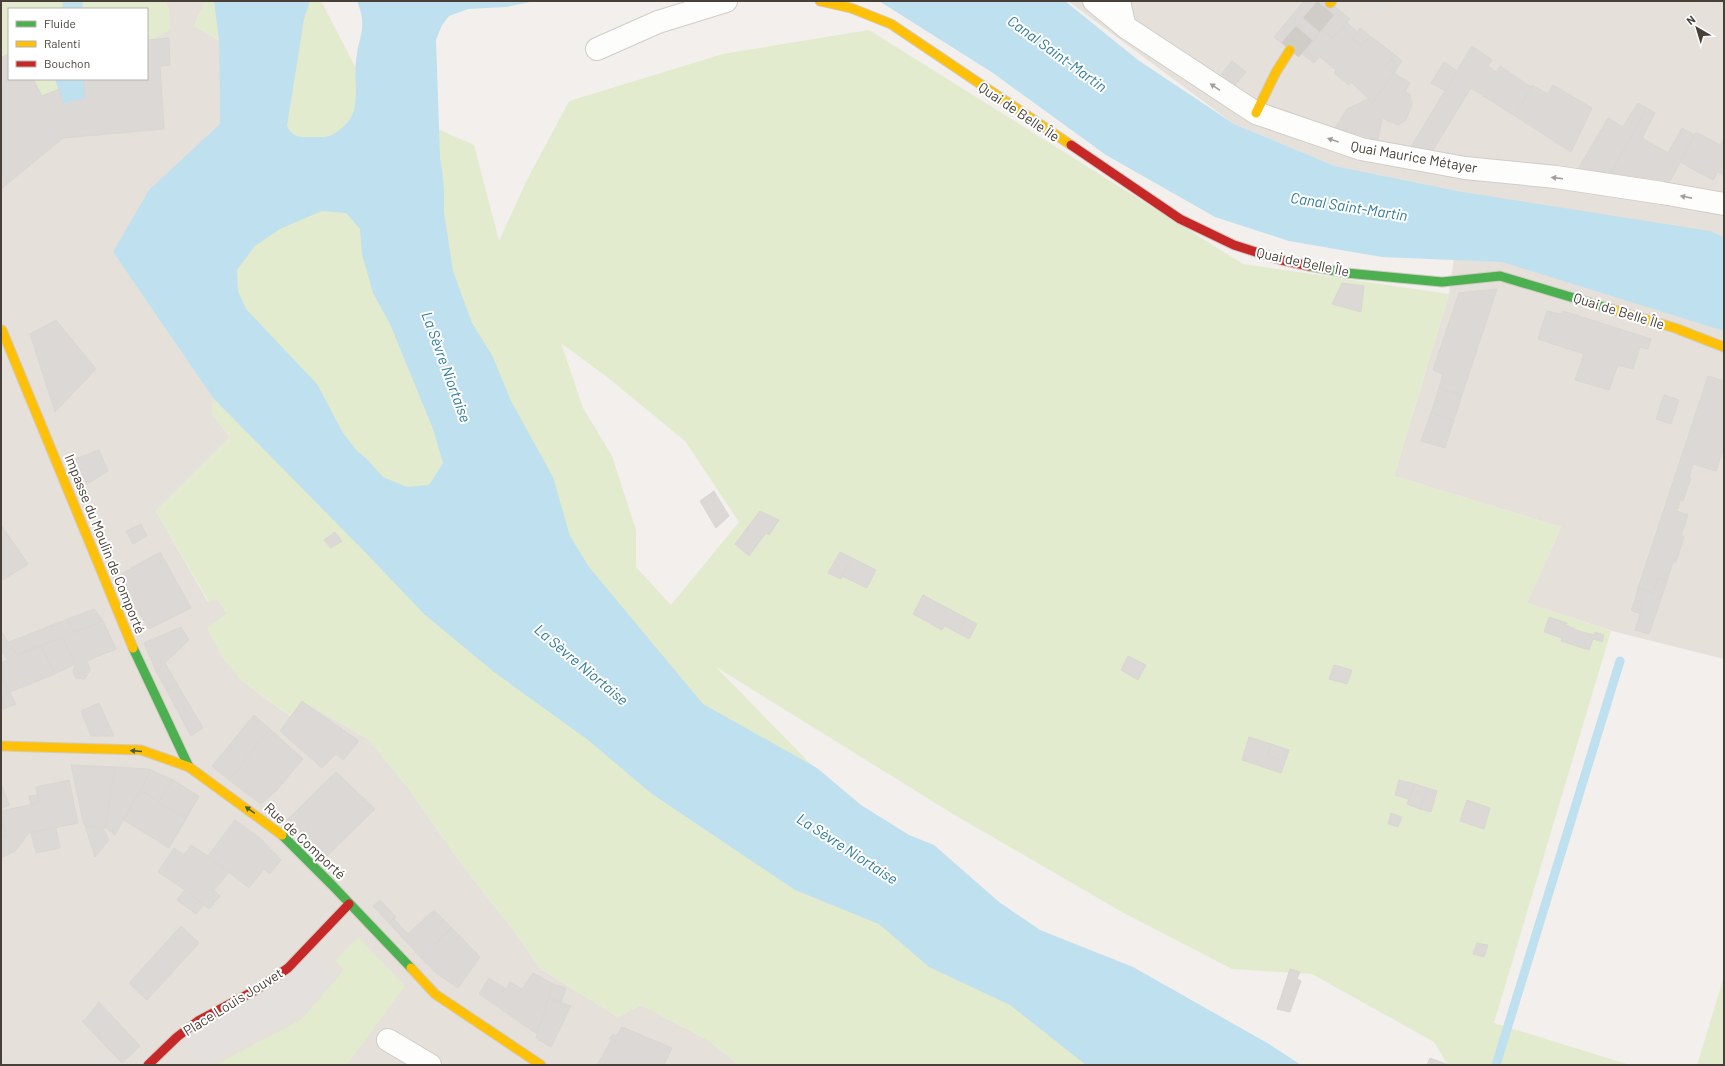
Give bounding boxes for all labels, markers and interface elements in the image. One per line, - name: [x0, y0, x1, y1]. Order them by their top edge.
- legend: [8, 8, 148, 80]
- north arrow: [1677, 8, 1717, 48]
- water label: Canal Saint-Martin: [1004, 11, 1111, 95]
- text: N: [1684, 12, 1697, 27]
- text: Fluide: [44, 16, 76, 30]
- text: Ralenti: [44, 36, 81, 50]
- text: Bouchon: [44, 56, 90, 70]
- street label: Quai de Belle Île: [975, 78, 1063, 145]
- one-way arrow: [1210, 83, 1221, 90]
- one-way arrow: [1327, 137, 1339, 143]
- street label: Quai Maurice Métayer: [1349, 137, 1479, 176]
- one-way arrow: [1551, 174, 1563, 181]
- water label: Canal Saint-Martin: [1289, 188, 1409, 224]
- one-way arrow: [1680, 194, 1692, 200]
- street label: Quai de Belle Île: [1255, 243, 1351, 280]
- street label: Quai de Belle Île: [1572, 289, 1667, 332]
- water label: La Sèvre Niortaise: [419, 309, 475, 425]
- street label: Impasse du Moulin de Comporté: [62, 451, 149, 636]
- water label: La Sèvre Niortaise: [531, 620, 632, 709]
- one-way arrow: [130, 747, 142, 754]
- street label: Rue de Comporté: [261, 799, 349, 883]
- one-way arrow: [244, 806, 255, 814]
- water label: La Sèvre Niortaise: [794, 809, 902, 888]
- street label: Place Louis Jouvet: [180, 964, 286, 1039]

